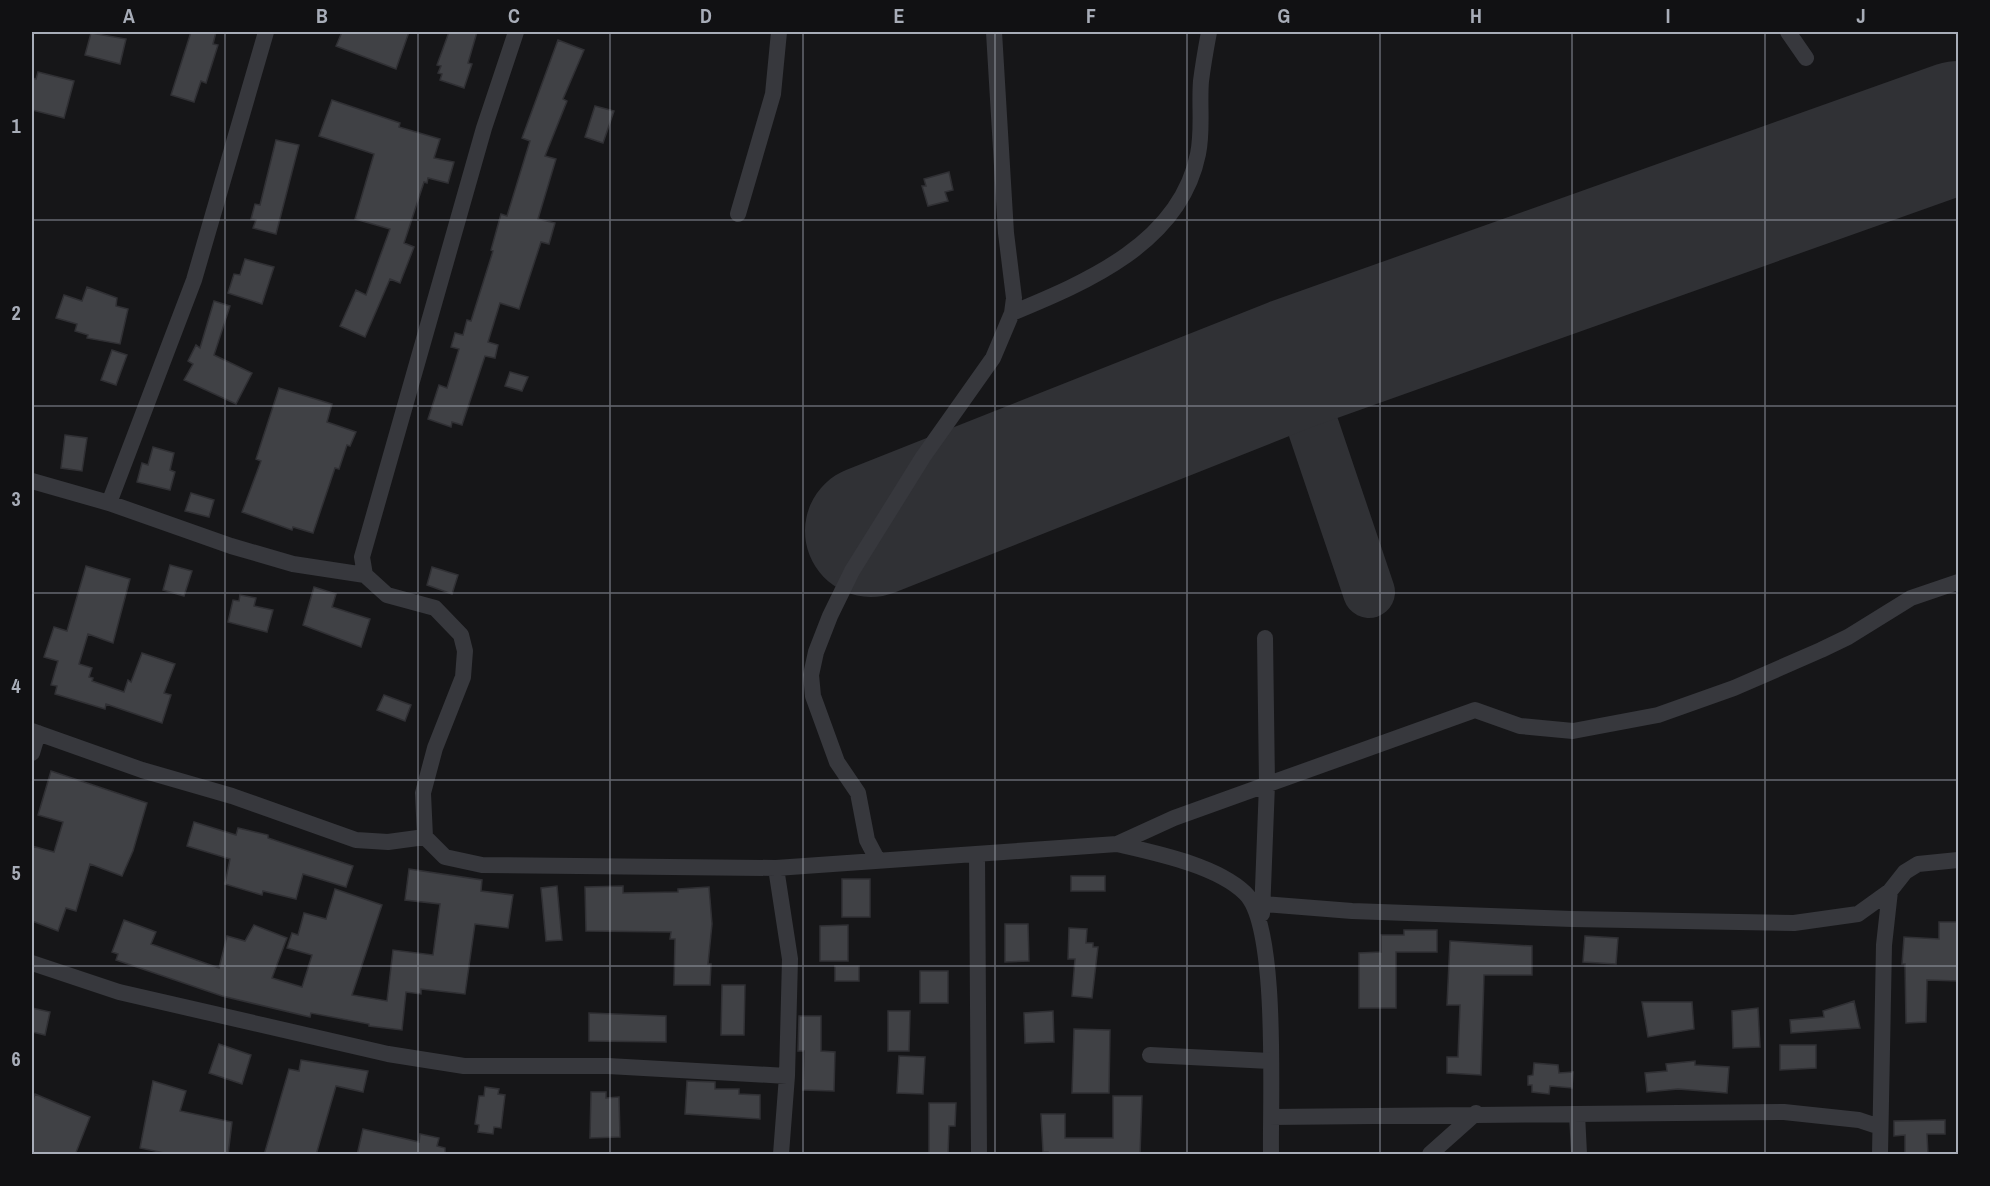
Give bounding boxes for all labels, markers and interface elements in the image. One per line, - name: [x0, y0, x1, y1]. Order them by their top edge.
- text: A: [123, 2, 135, 29]
- text: B: [316, 2, 328, 29]
- text: C: [508, 2, 520, 29]
- text: D: [700, 2, 712, 29]
- text: E: [894, 2, 905, 29]
- text: F: [1086, 2, 1096, 29]
- text: G: [1278, 2, 1290, 29]
- text: H: [1470, 2, 1482, 29]
- text: I: [1666, 2, 1670, 29]
- text: J: [1856, 2, 1866, 29]
- text: 1: [11, 112, 21, 139]
- text: 2: [11, 299, 21, 326]
- text: 3: [11, 485, 21, 512]
- text: 4: [11, 672, 21, 699]
- text: 5: [11, 859, 21, 886]
- text: 6: [11, 1045, 21, 1072]

